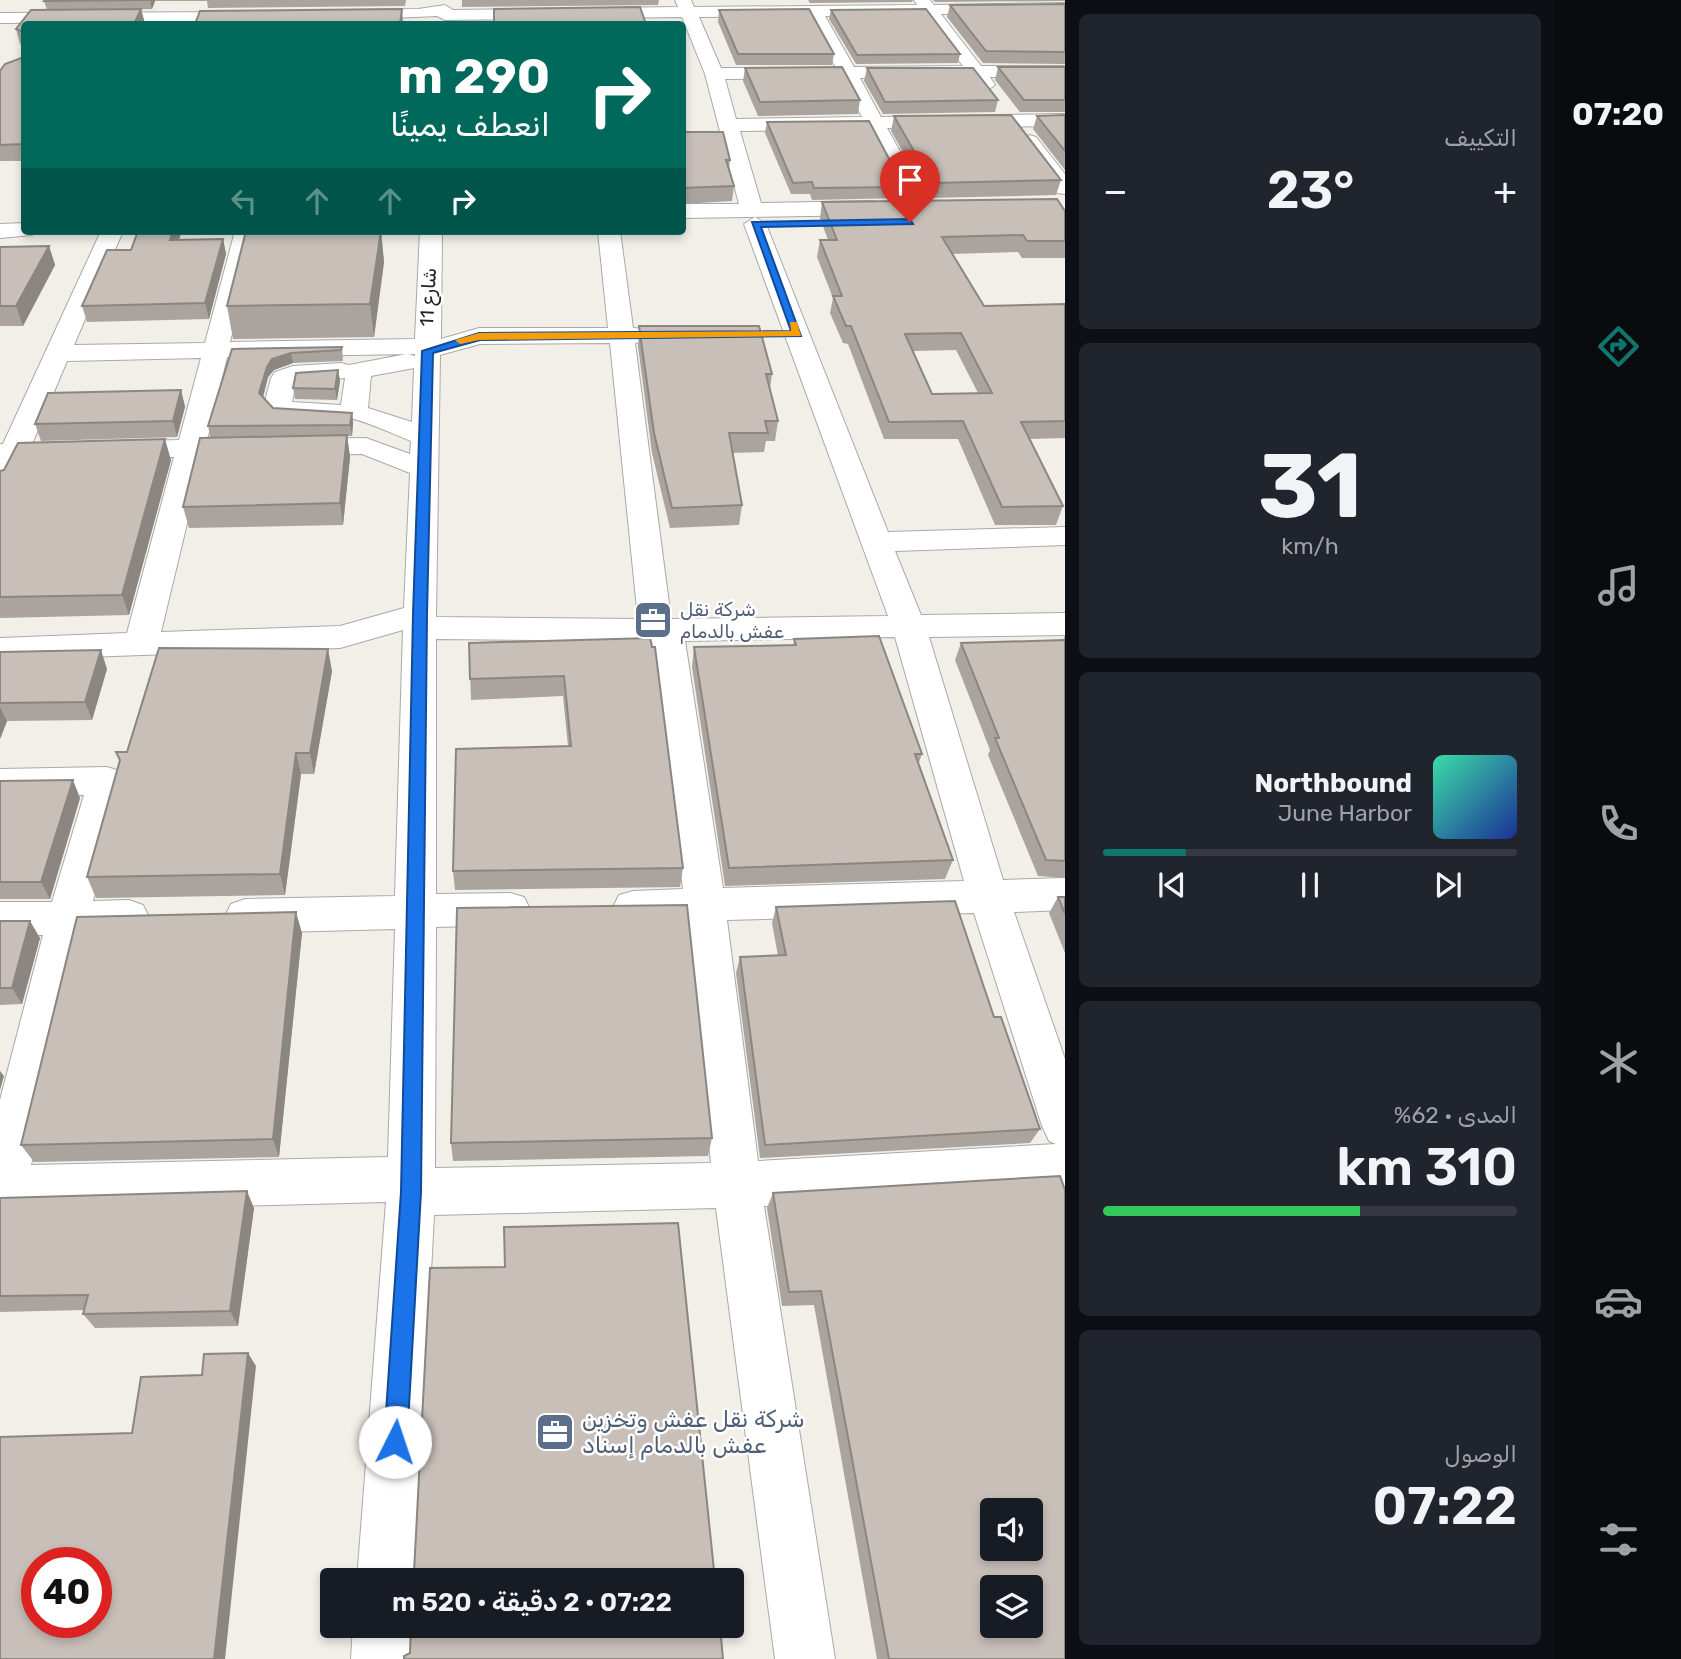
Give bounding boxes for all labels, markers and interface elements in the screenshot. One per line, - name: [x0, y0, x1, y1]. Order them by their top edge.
- text: 290 m: [398, 47, 550, 105]
- icon: right: [574, 49, 665, 140]
- text: 07:20: [1572, 95, 1664, 133]
- text: انعطف يمينًا: [390, 106, 550, 144]
- text: التكييف: [1444, 124, 1517, 152]
- pin: [880, 150, 940, 222]
- text: 23°: [1267, 159, 1354, 221]
- icon: arrive: [891, 161, 929, 199]
- text: −: [1103, 168, 1128, 214]
- text: +: [1493, 168, 1517, 214]
- icon: left: [225, 182, 263, 220]
- icon: ahead: [298, 182, 336, 220]
- icon: ahead: [371, 182, 409, 220]
- icon: right: [444, 182, 482, 220]
- street label: شارع 11: [415, 267, 443, 327]
- icon: directions: [1594, 322, 1643, 371]
- text: 31: [1258, 432, 1362, 540]
- text: km/h: [1281, 532, 1339, 560]
- icon: music: [1594, 561, 1643, 610]
- place label: شركة نقل عفش بالدمام: [680, 598, 784, 644]
- office icon: شركة نقل عفش بالدمام: [632, 599, 674, 641]
- text: Northbound: [1254, 768, 1412, 799]
- text: June Harbor: [1278, 799, 1412, 827]
- icon: phone: [1594, 799, 1643, 848]
- icon: previous: [1153, 866, 1191, 904]
- icon: pause: [1291, 866, 1329, 904]
- icon: next: [1429, 866, 1467, 904]
- icon: climate: [1594, 1038, 1643, 1087]
- text: المدى · 62%: [1394, 1101, 1517, 1129]
- text: 310 km: [1336, 1136, 1517, 1198]
- icon: car: [1594, 1277, 1643, 1326]
- position arrow: [358, 1405, 432, 1479]
- place label: شركة نقل عفش وتخزين عفش بالدمام إسناد: [582, 1405, 805, 1460]
- office icon: شركة نقل عفش وتخزين عفش بالدمام إسناد: [534, 1411, 576, 1453]
- text: الوصول: [1445, 1440, 1517, 1468]
- text: 07:22: [1373, 1475, 1517, 1537]
- map controls: [980, 1498, 1043, 1638]
- button: sound: [980, 1498, 1043, 1561]
- icon: filters: [1594, 1515, 1643, 1564]
- speed limit sign: 40: [21, 1547, 112, 1638]
- button: layers: [980, 1575, 1043, 1638]
- text: 07:22 · 2 دقيقة · 520 m: [392, 1587, 672, 1618]

